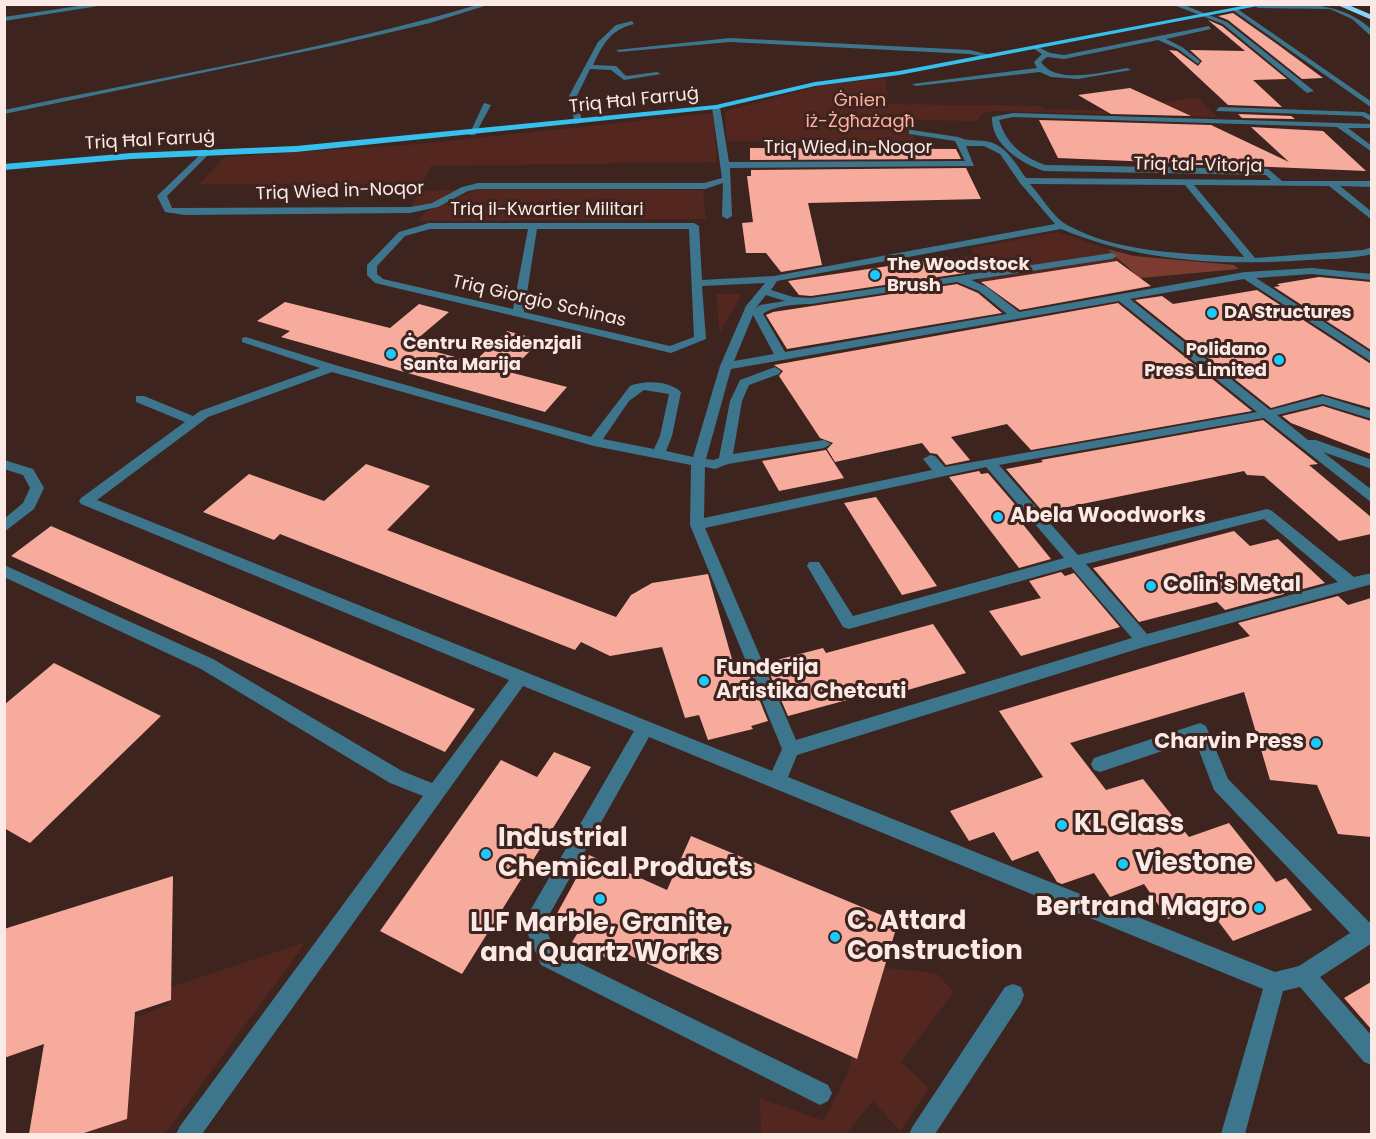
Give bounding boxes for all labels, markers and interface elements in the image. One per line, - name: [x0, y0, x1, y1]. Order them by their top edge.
- street label: Triq Ħal Farruġ: [568, 83, 700, 119]
- park label: Ġnien iż-Żgħażagħ: [805, 90, 915, 132]
- street label: Triq Ħal Farruġ: [84, 127, 216, 155]
- street label: Triq Wied in-Noqor: [764, 137, 932, 159]
- street label: Triq tal-Vitorja: [1133, 154, 1263, 178]
- street label: Triq Wied in-Noqor: [255, 178, 425, 206]
- street label: Triq il-Kwartier Militari: [450, 199, 644, 221]
- place label: The Woodstock Brush: [887, 254, 1030, 296]
- marker: The Woodstock Brush: [868, 268, 882, 282]
- street label: Triq Giorgio Schinas: [450, 271, 628, 333]
- place label: DA Structures: [1224, 302, 1352, 324]
- marker: DA Structures: [1205, 306, 1219, 320]
- place label: Ċentru Residenzjali Santa Marija: [403, 333, 582, 376]
- place label: Polidano Press Limited: [1144, 339, 1267, 382]
- marker: Ċentru Residenzjali Santa Marija: [384, 347, 398, 361]
- marker: Polidano Press Limited: [1272, 353, 1286, 367]
- place label: Abela Woodworks: [1010, 504, 1206, 530]
- marker: Abela Woodworks: [991, 510, 1005, 524]
- place label: Colin's Metal: [1163, 573, 1301, 599]
- marker: Colin's Metal: [1144, 579, 1158, 593]
- place label: Funderija Artistika Chetcuti: [716, 656, 907, 706]
- marker: Funderija Artistika Chetcuti: [697, 674, 711, 688]
- place label: Charvin Press: [1154, 730, 1304, 756]
- marker: Charvin Press: [1309, 736, 1323, 750]
- place label: KL Glass: [1074, 809, 1184, 841]
- marker: KL Glass: [1055, 818, 1069, 832]
- place label: Industrial Chemical Products: [498, 823, 753, 885]
- marker: Industrial Chemical Products: [479, 847, 493, 861]
- place label: Viestone: [1135, 848, 1253, 880]
- marker: Viestone: [1116, 857, 1130, 871]
- marker: LLF Marble, Granite, and Quartz Works: [593, 892, 607, 906]
- place label: Bertrand Magro: [1036, 892, 1247, 924]
- marker: Bertrand Magro: [1252, 901, 1266, 915]
- place label: C. Attard Construction: [847, 906, 1023, 968]
- place label: LLF Marble, Granite, and Quartz Works: [470, 908, 730, 970]
- marker: C. Attard Construction: [828, 930, 842, 944]

